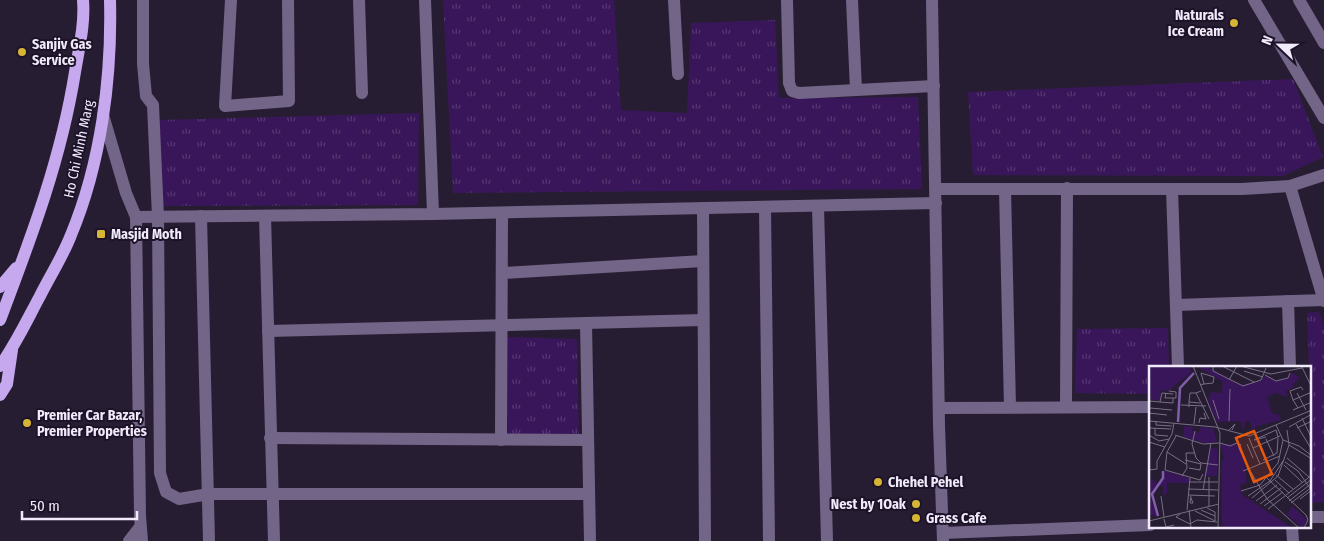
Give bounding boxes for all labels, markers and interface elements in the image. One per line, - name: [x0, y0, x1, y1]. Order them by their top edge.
- place label: Naturals Ice Cream: [1168, 7, 1224, 40]
- marker: Naturals Ice Cream: [1228, 17, 1240, 29]
- north arrow: [1254, 20, 1304, 70]
- text: N: [1258, 33, 1277, 47]
- place label: Sanjiv Gas Service: [32, 36, 92, 69]
- marker: Sanjiv Gas Service: [16, 46, 28, 58]
- street label: Ho Chi Minh Marg: [60, 98, 98, 200]
- place label: Masjid Moth: [111, 226, 182, 243]
- marker: Masjid Moth: [95, 228, 107, 240]
- inset map: [1149, 366, 1312, 528]
- place label: Premier Car Bazar, Premier Properties: [37, 407, 147, 440]
- marker: Premier Car Bazar, Premier Properties: [21, 417, 33, 429]
- place label: Chehel Pehel: [888, 474, 964, 491]
- marker: Chehel Pehel: [872, 476, 884, 488]
- scale bar: [22, 488, 138, 520]
- place label: Nest by 1Oak: [831, 496, 907, 513]
- text: 50 m: [30, 497, 60, 515]
- marker: Nest by 1Oak: [910, 498, 922, 510]
- place label: Grass Cafe: [926, 510, 987, 527]
- marker: Grass Cafe: [910, 512, 922, 524]

